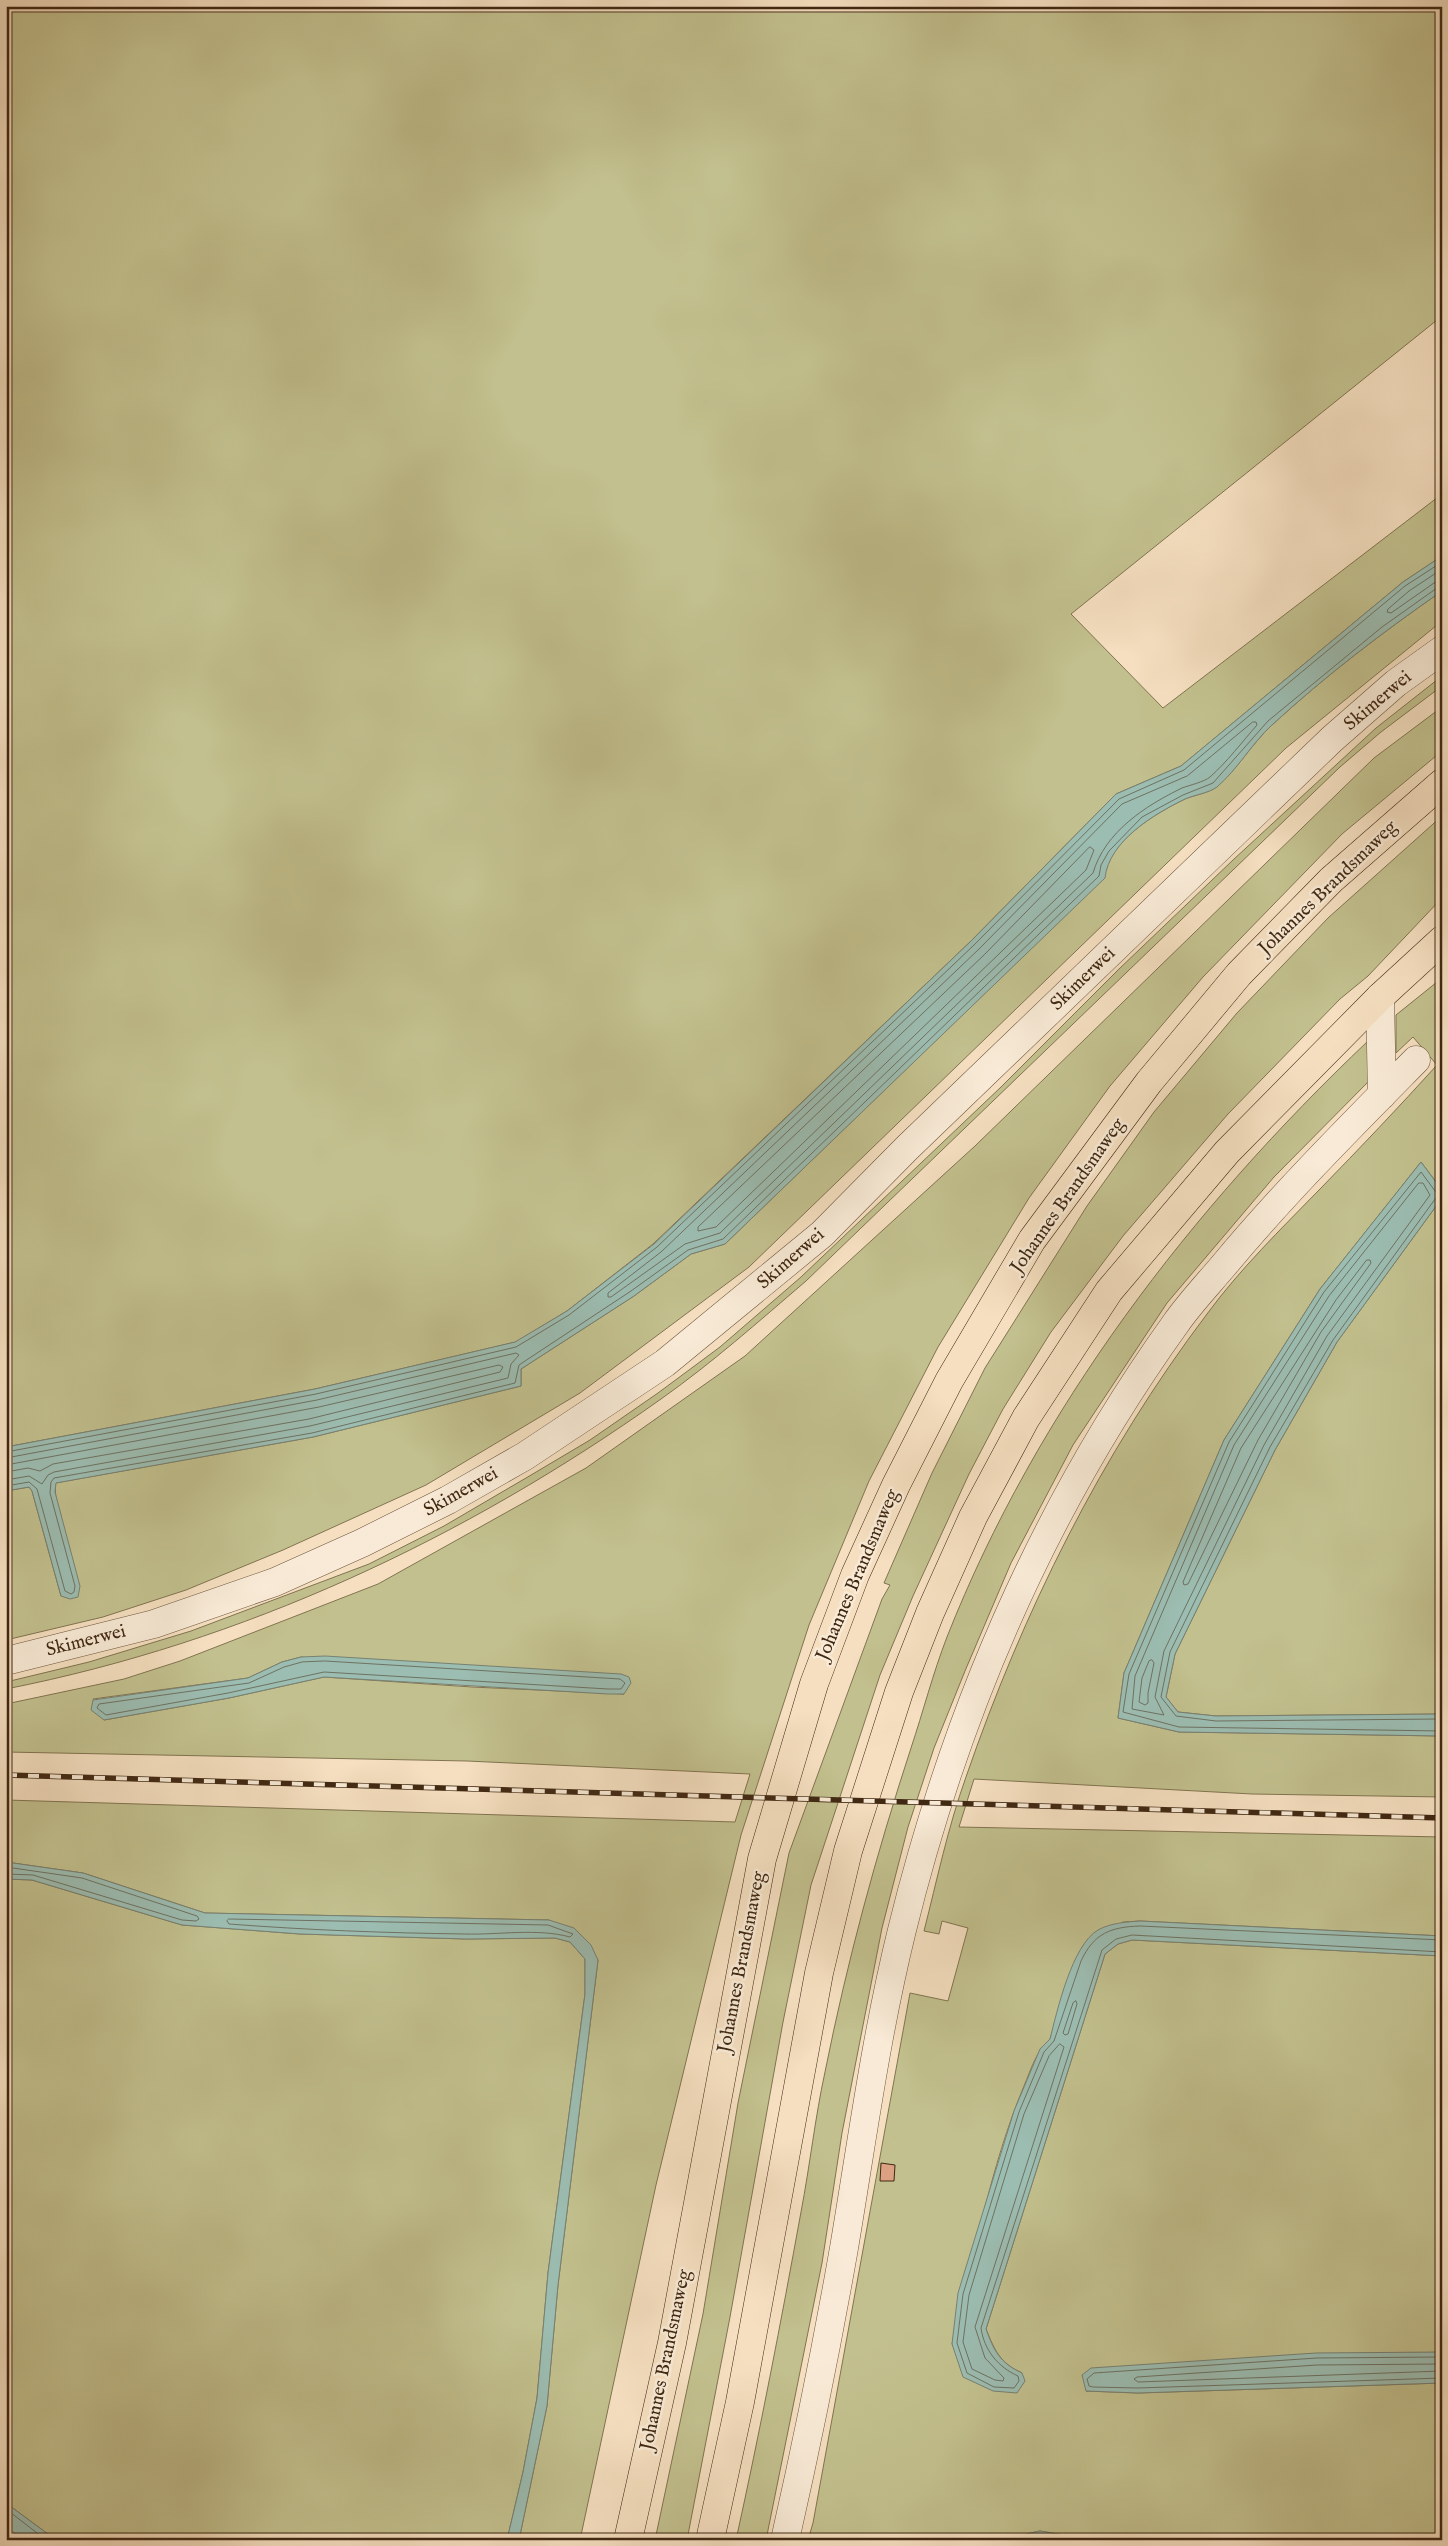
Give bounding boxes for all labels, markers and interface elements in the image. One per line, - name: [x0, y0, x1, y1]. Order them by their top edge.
- street label: Skimerwei: [1339, 666, 1417, 736]
- street label: Johannes Brandsmaweg: [1252, 815, 1403, 962]
- street label: Skimerwei: [1045, 942, 1121, 1016]
- street label: Johannes Brandsmaweg: [1004, 1113, 1131, 1280]
- street label: Skimerwei: [752, 1223, 830, 1295]
- street label: Skimerwei: [420, 1462, 502, 1522]
- street label: Johannes Brandsmaweg: [810, 1485, 905, 1666]
- street label: Skimerwei: [44, 1619, 128, 1663]
- street label: Johannes Brandsmaweg: [712, 1869, 771, 2057]
- street label: Johannes Brandsmaweg: [635, 2267, 697, 2455]

